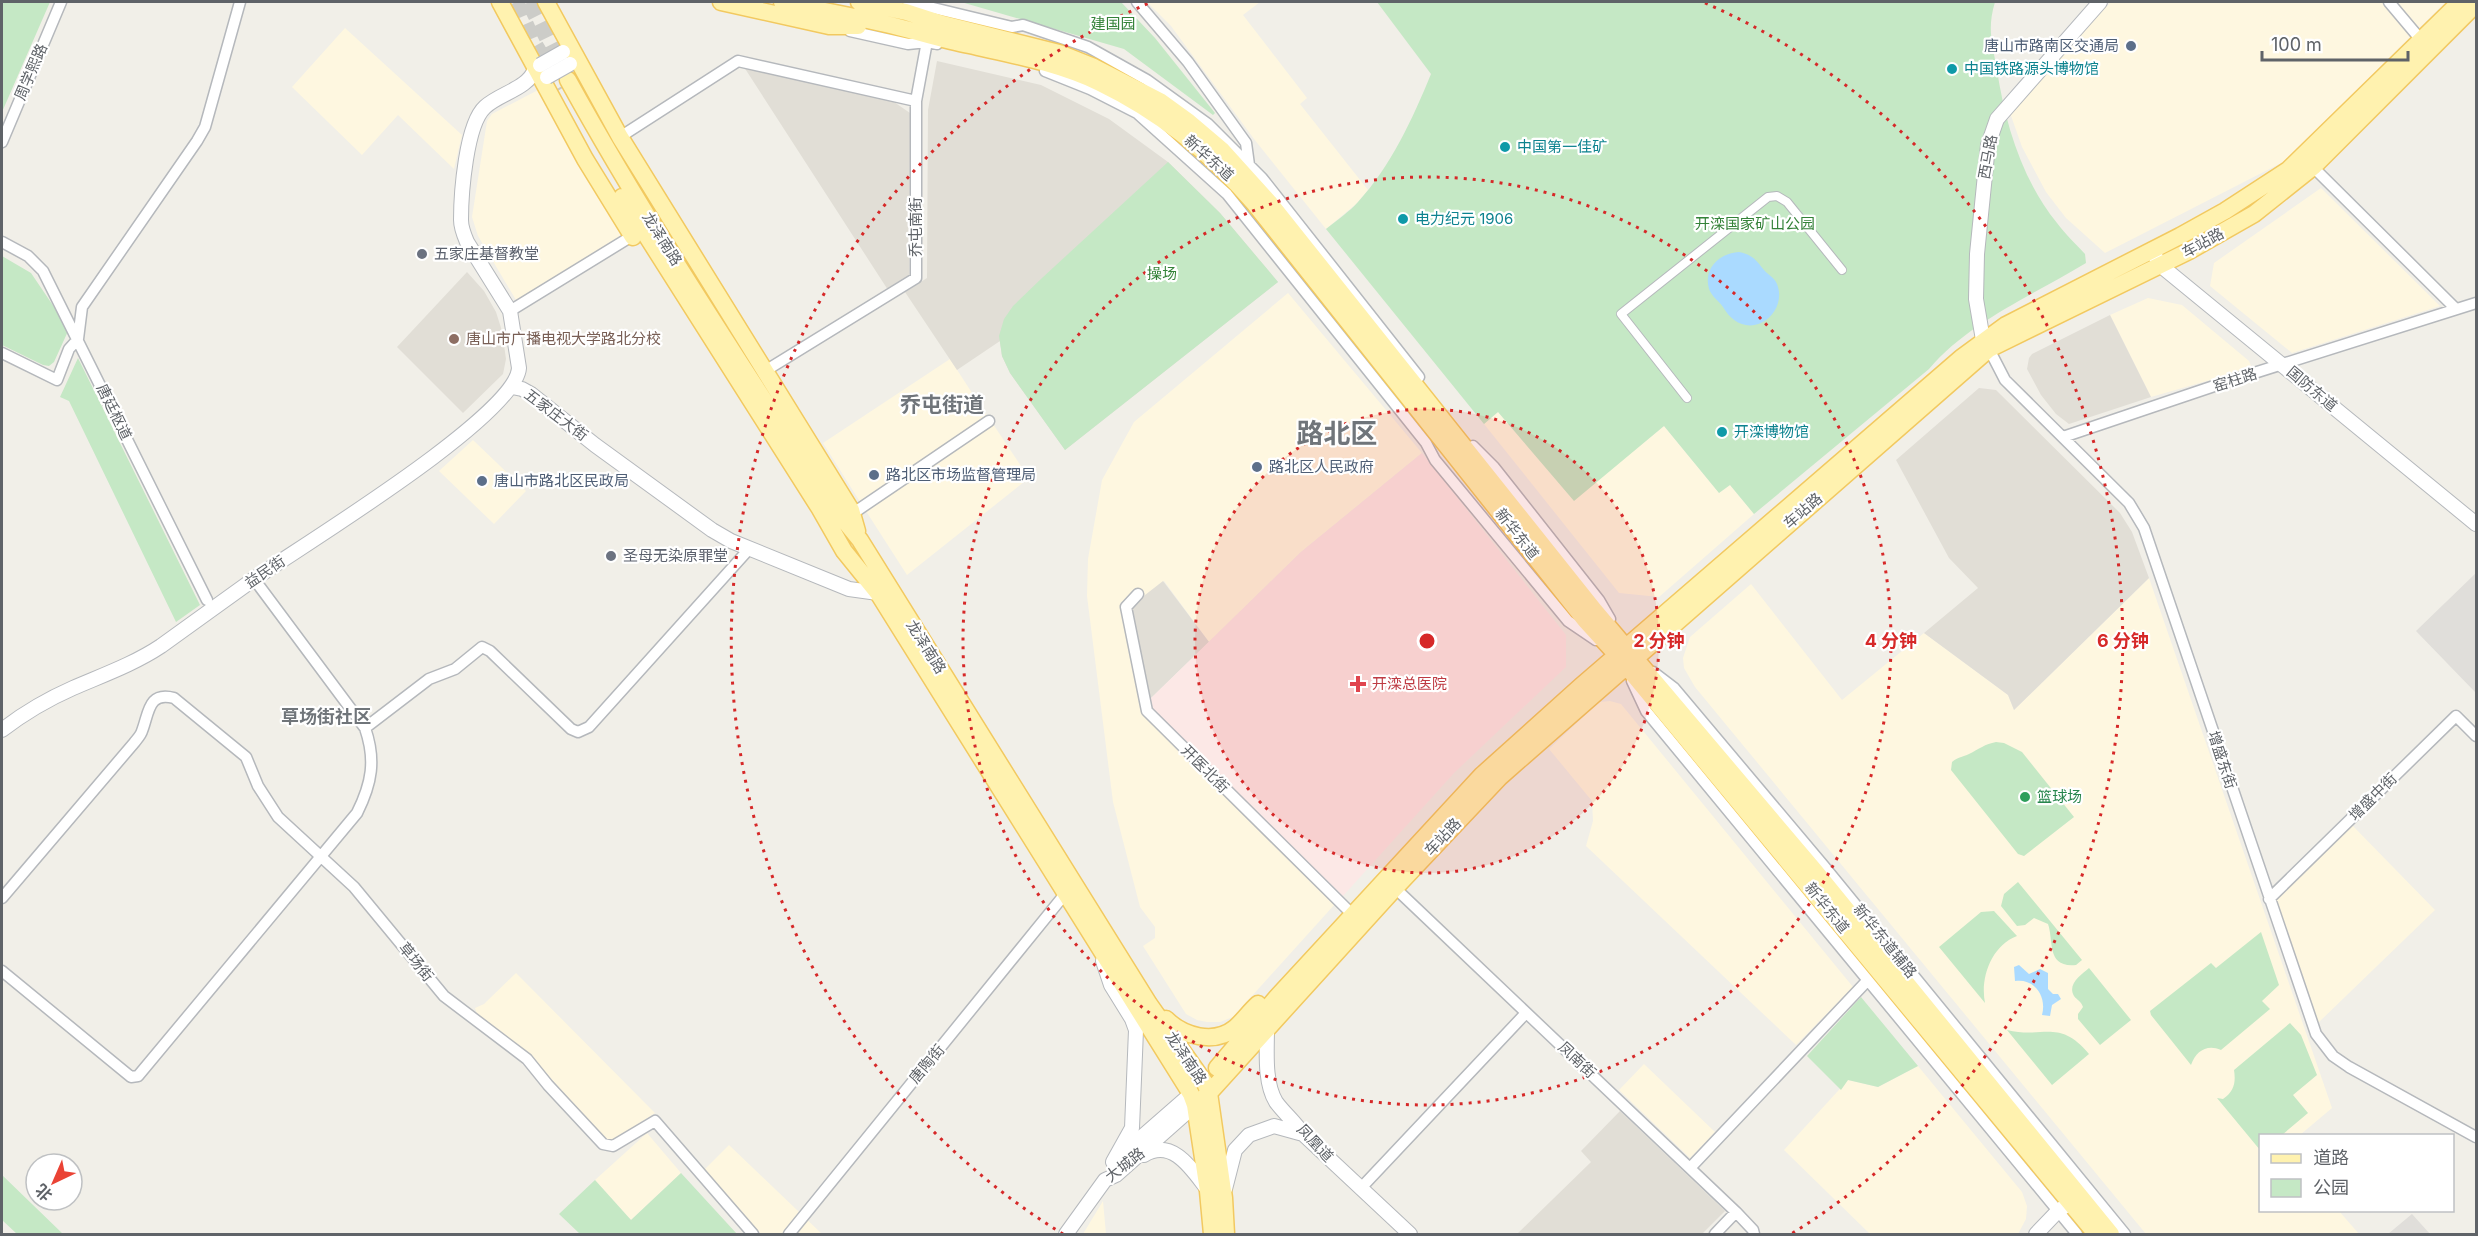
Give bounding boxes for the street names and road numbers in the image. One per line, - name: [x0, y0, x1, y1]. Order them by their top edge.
- street label: 周学熙路: [10, 40, 51, 103]
- street label: 新华东道: [1181, 130, 1238, 185]
- street label: 西马路: [1974, 133, 2001, 181]
- street label: 乔屯南街: [906, 197, 925, 257]
- street label: 龙泽南路: [638, 208, 686, 269]
- street label: 车站路: [2178, 223, 2227, 262]
- street label: 国防东道: [2283, 362, 2341, 415]
- street label: 窑柱路: [2211, 364, 2259, 396]
- street label: 唐廷枢道: [93, 381, 136, 443]
- street label: 五家庄大街: [521, 384, 592, 445]
- street label: 车站路: [1779, 489, 1826, 533]
- street label: 新华东道: [1491, 504, 1543, 563]
- street label: 益民街: [241, 551, 289, 592]
- street label: 龙泽南路: [902, 616, 950, 677]
- street label: 增盛东街: [2204, 728, 2241, 791]
- street label: 开医北街: [1177, 741, 1233, 797]
- street label: 增盛中街: [2345, 769, 2401, 825]
- street label: 车站路: [1420, 814, 1465, 860]
- street label: 新华东道: [1801, 878, 1854, 937]
- street label: 新华东道辅路: [1850, 900, 1921, 982]
- street label: 草场街: [395, 938, 438, 985]
- street label: 龙泽南路: [1162, 1028, 1211, 1088]
- street label: 凤南街: [1554, 1037, 1600, 1082]
- street label: 唐陶街: [905, 1040, 948, 1087]
- street label: 凤凰道: [1293, 1120, 1338, 1166]
- street label: 大城路: [1101, 1143, 1148, 1186]

